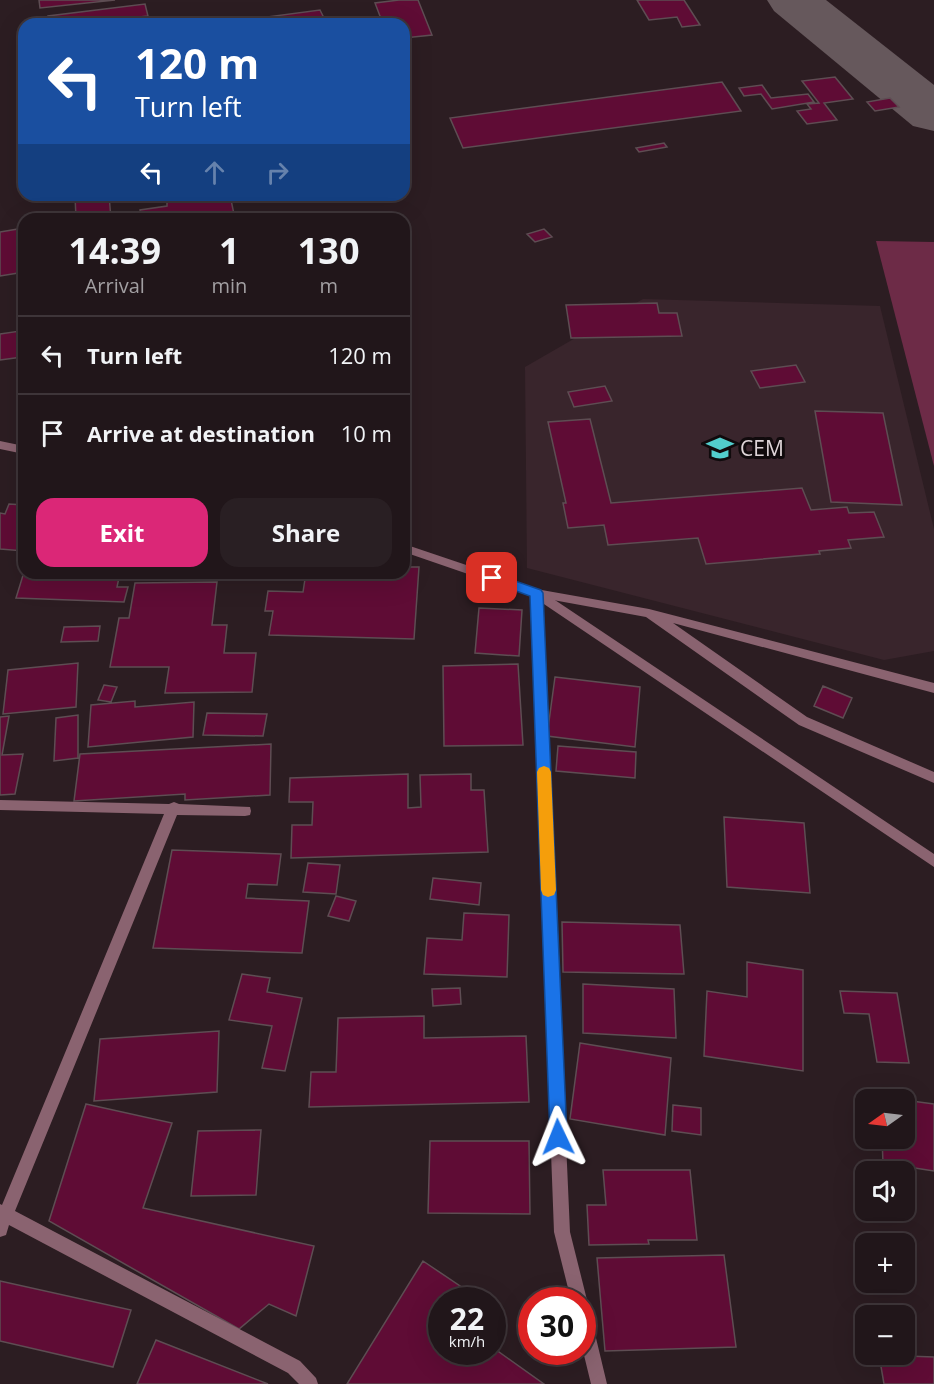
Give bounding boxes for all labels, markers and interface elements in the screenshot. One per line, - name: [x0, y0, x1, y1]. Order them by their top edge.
- text: 120 m: [135, 34, 259, 91]
- icon: left: [36, 42, 114, 120]
- text: Turn left: [135, 88, 242, 125]
- icon: left: [135, 156, 168, 189]
- icon: ahead: [198, 156, 231, 189]
- icon: right: [261, 156, 294, 189]
- text: 14:39: [68, 226, 161, 275]
- text: 1: [219, 226, 240, 275]
- text: 130: [298, 226, 360, 275]
- text: Arrival: [85, 272, 145, 299]
- text: min: [211, 272, 247, 299]
- text: m: [319, 272, 338, 299]
- icon: left: [36, 339, 69, 372]
- text: Turn left: [87, 340, 182, 370]
- text: 120 m: [328, 340, 392, 370]
- icon: arrive: [36, 417, 69, 450]
- text: Arrive at destination: [87, 418, 315, 448]
- text: 10 m: [341, 418, 392, 448]
- school or university icon: CEM: [705, 433, 735, 463]
- place label: CEM: [740, 434, 784, 462]
- button: Exit: [36, 498, 208, 567]
- button: Share: [220, 498, 392, 567]
- pin: [466, 552, 517, 603]
- icon: arrive: [475, 561, 508, 594]
- north arrow: [855, 1089, 915, 1149]
- map controls: [855, 1089, 915, 1365]
- position arrow: [526, 1105, 590, 1169]
- button: sound: [855, 1161, 915, 1221]
- button: +: [855, 1233, 915, 1293]
- speed limit sign: 30: [518, 1287, 596, 1365]
- text: 22: [450, 1298, 484, 1339]
- button: −: [855, 1305, 915, 1365]
- text: km/h: [449, 1331, 485, 1351]

